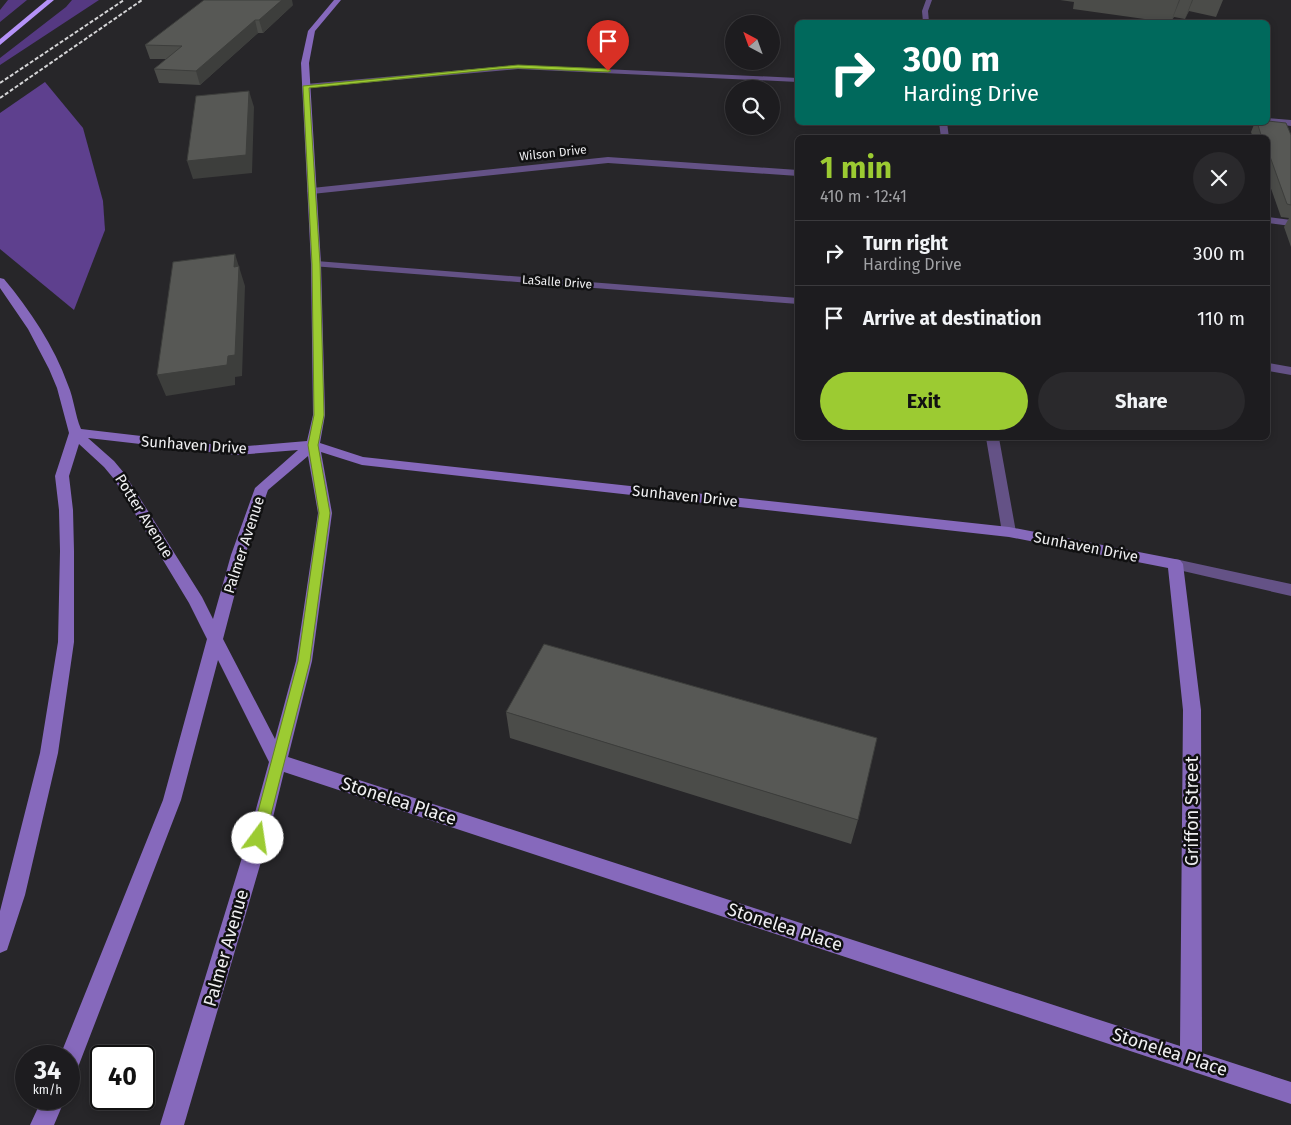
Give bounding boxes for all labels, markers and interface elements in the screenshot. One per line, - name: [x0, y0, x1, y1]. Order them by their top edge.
- north arrow: [725, 15, 780, 70]
- map controls: [725, 15, 780, 135]
- pin: [587, 20, 629, 71]
- icon: arrive: [594, 27, 622, 55]
- text: 300 m: [903, 38, 1000, 80]
- icon: right: [820, 40, 885, 105]
- button: search: [725, 80, 780, 135]
- text: Harding Drive: [903, 80, 1039, 107]
- street label: Wilson Drive: [519, 142, 587, 164]
- text: 1 min: [820, 150, 892, 186]
- button: close: [1193, 152, 1245, 204]
- text: 410 m · 12:41: [820, 187, 907, 206]
- text: Turn right: [863, 232, 948, 255]
- icon: right: [820, 239, 848, 267]
- text: 300 m: [1193, 242, 1245, 265]
- text: Harding Drive: [863, 255, 962, 274]
- street label: LaSalle Drive: [522, 273, 592, 291]
- icon: arrive: [820, 304, 848, 332]
- text: Arrive at destination: [863, 307, 1042, 330]
- text: 110 m: [1197, 307, 1245, 330]
- button: Exit: [820, 372, 1028, 430]
- button: Share: [1038, 372, 1245, 430]
- street label: Sunhaven Drive: [141, 432, 247, 458]
- street label: Potter Avenue: [111, 471, 177, 561]
- street label: Sunhaven Drive: [631, 482, 739, 510]
- street label: Palmer Avenue: [220, 494, 268, 596]
- street label: Sunhaven Drive: [1032, 528, 1140, 566]
- street label: Griffon Street: [1181, 756, 1203, 866]
- street label: Stonelea Place: [339, 772, 459, 830]
- position arrow: [231, 811, 283, 863]
- street label: Palmer Avenue: [199, 887, 253, 1009]
- street label: Stonelea Place: [725, 898, 845, 956]
- street label: Stonelea Place: [1110, 1023, 1230, 1081]
- speed limit sign: 40: [90, 1045, 155, 1110]
- text: 34: [34, 1056, 61, 1086]
- text: km/h: [33, 1083, 62, 1097]

